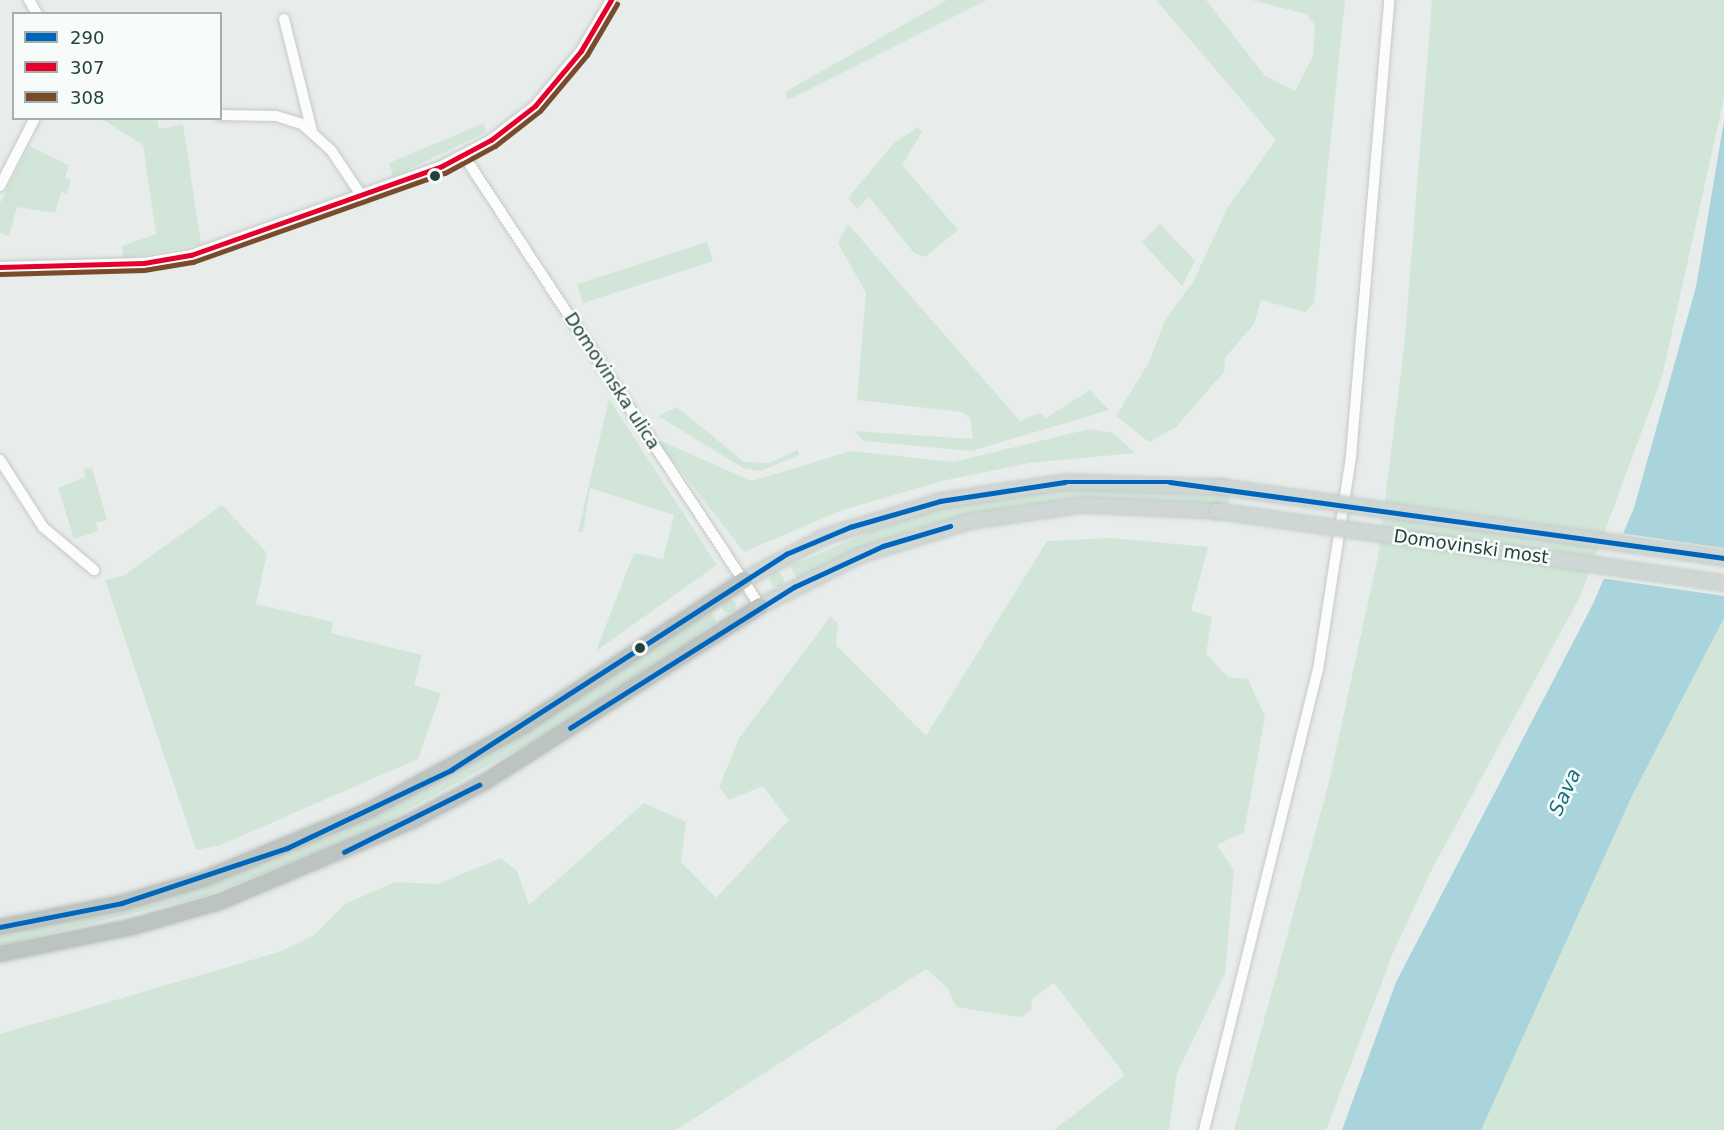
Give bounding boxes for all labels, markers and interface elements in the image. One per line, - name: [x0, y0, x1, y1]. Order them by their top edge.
- legend: [12, 12, 222, 120]
- text: 290: [70, 27, 104, 48]
- text: 307: [70, 57, 104, 78]
- text: 308: [70, 87, 104, 108]
- unlabelled marker: [429, 170, 441, 182]
- street label: Domovinska ulica: [560, 308, 664, 454]
- street label: Domovinski most: [1392, 525, 1550, 569]
- unlabelled marker: [634, 642, 646, 654]
- water label: Sava: [1544, 765, 1586, 819]

